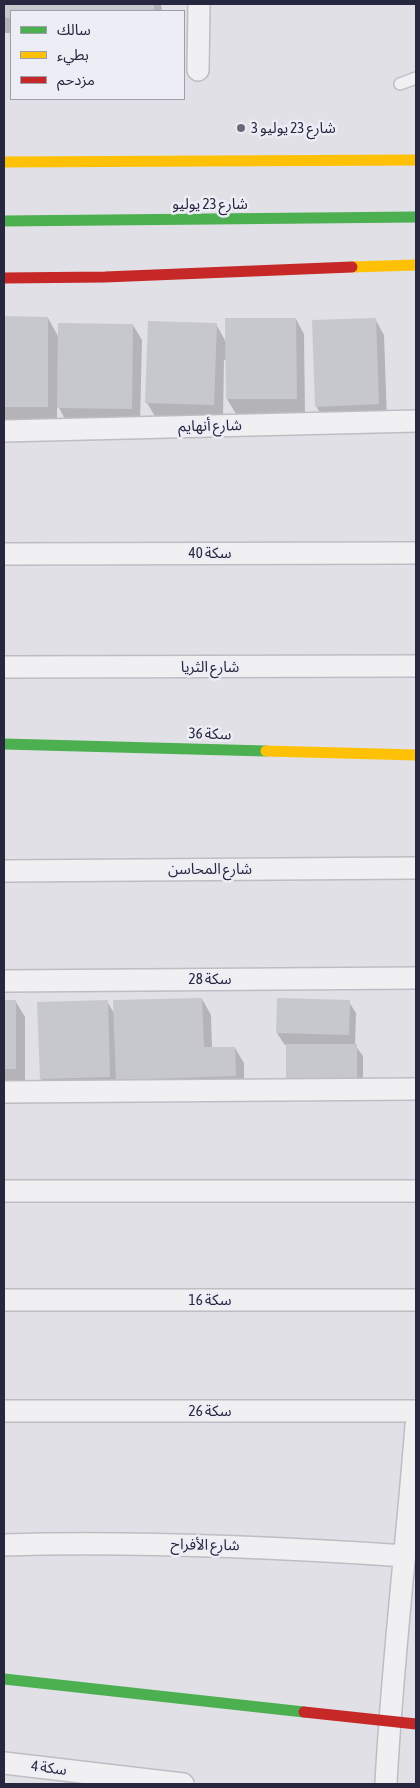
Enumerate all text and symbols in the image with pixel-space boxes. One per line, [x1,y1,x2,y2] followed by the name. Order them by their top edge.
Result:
[10,10,185,100] legend
[57,21,91,38] text: سالك
[57,46,89,63] text: بطيء
[57,71,95,88] text: مزدحم
[251,119,336,137] place label: شارع 23 يوليو 3
[235,122,247,134] marker: شارع 23 يوليو 3
[172,195,248,213] street label: شارع 23 يوليو
[178,416,242,436] street label: شارع أنهايم
[189,544,231,562] street label: سكة 40
[181,658,239,676] street label: شارع الثريا
[188,724,232,744] street label: سكة 36
[168,860,252,878] street label: شارع المحاسن
[189,970,231,988] street label: سكة 28
[189,1291,231,1309] street label: سكة 16
[189,1402,231,1420] street label: سكة 26
[170,1535,240,1555] street label: شارع الأفراح
[30,1757,68,1779] street label: سكة 4

